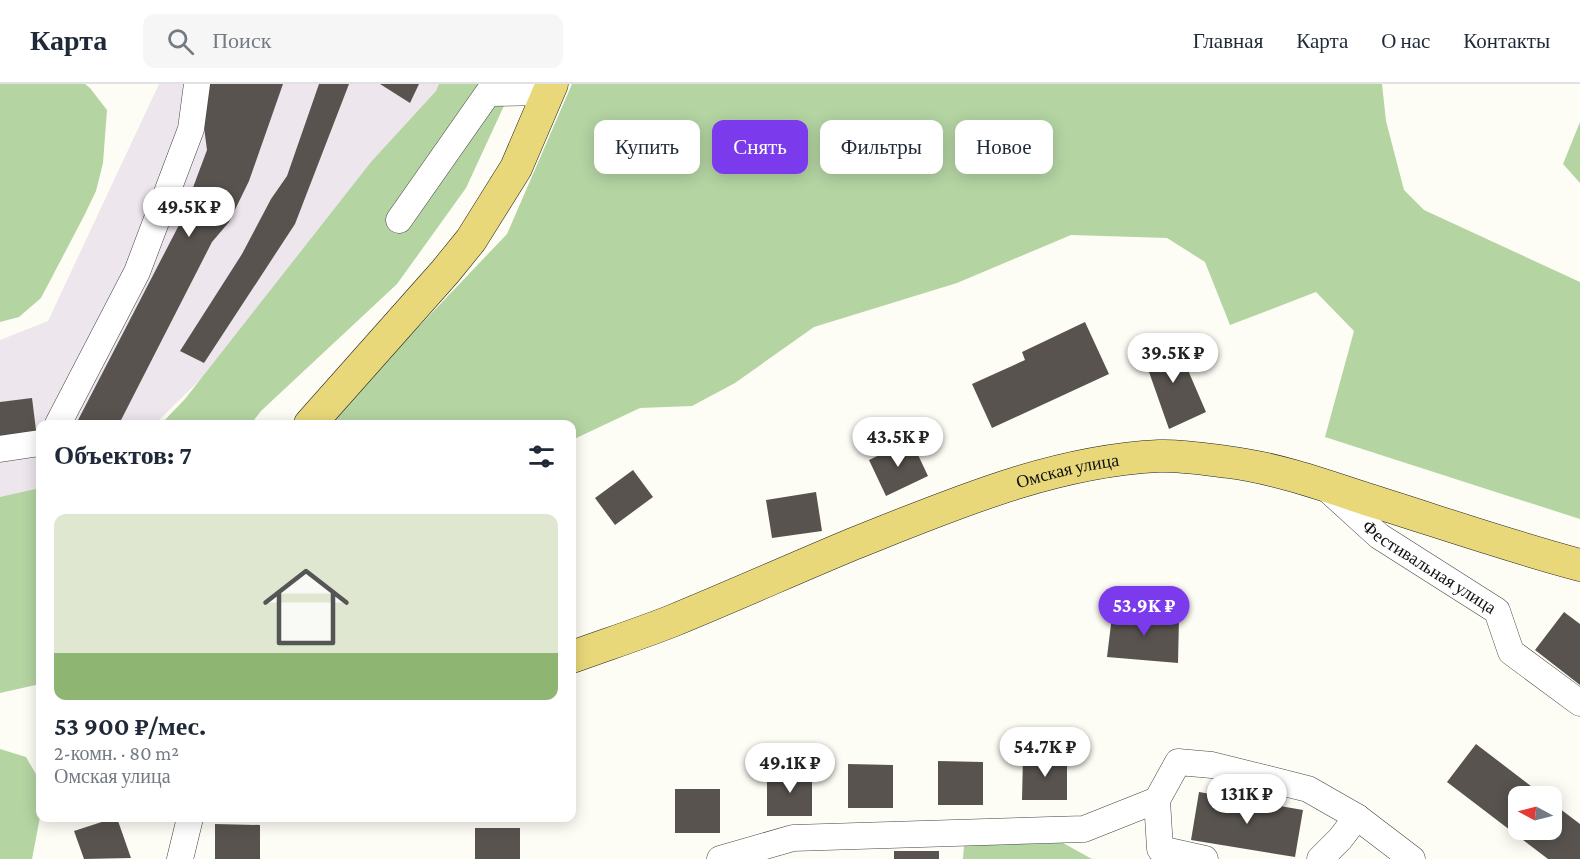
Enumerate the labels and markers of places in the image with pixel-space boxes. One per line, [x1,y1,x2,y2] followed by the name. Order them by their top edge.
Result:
[134,187,244,238] pin: 49.5K ₽
[1118,333,1228,384] pin: 39.5K ₽
[843,417,953,468] pin: 43.5K ₽
[1089,586,1199,637] pin: 53.9K ₽
[990,727,1100,778] pin: 54.7K ₽
[735,743,845,794] pin: 49.1K ₽
[1198,774,1296,825] pin: 131K ₽

